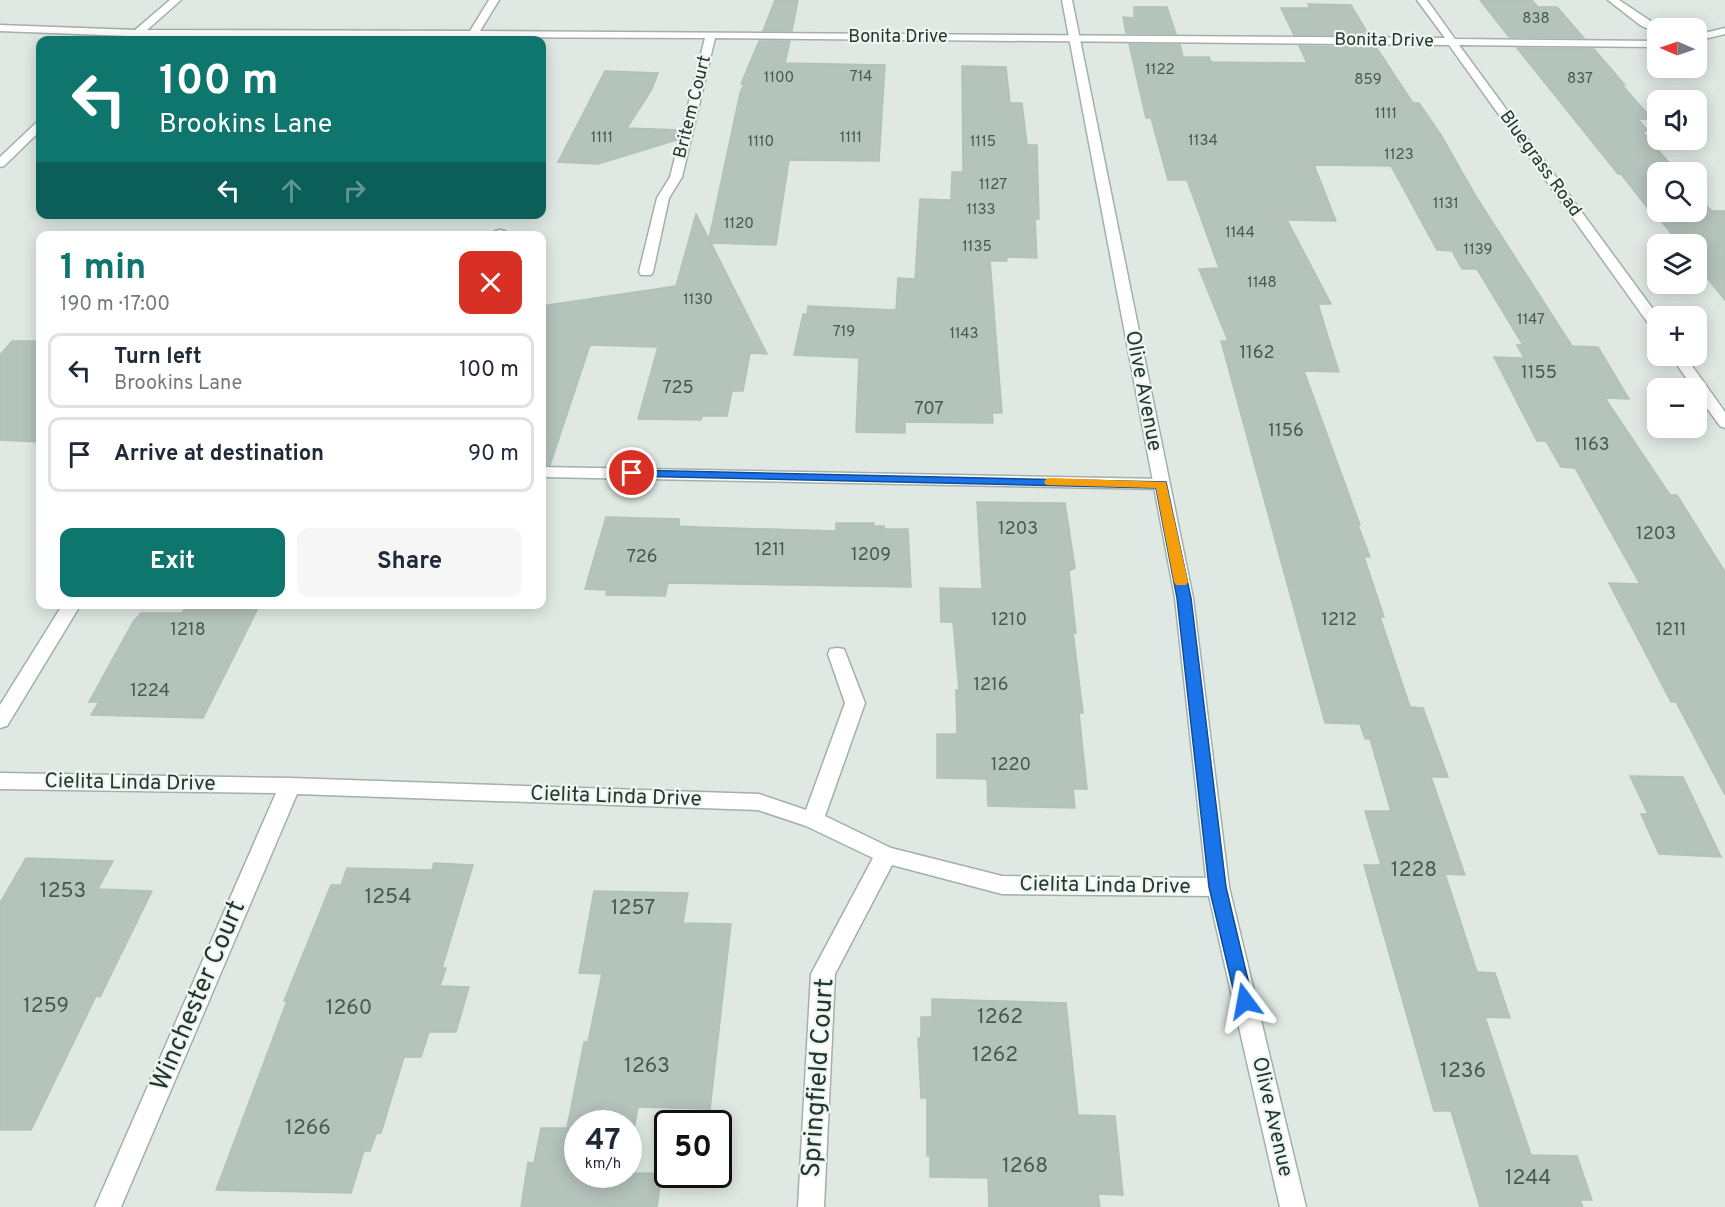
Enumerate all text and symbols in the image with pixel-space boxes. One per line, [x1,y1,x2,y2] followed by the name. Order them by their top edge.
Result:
[1522,10,1550,29] house number: 838
[1647,18,1707,78] north arrow
[1647,18,1707,438] map controls
[848,26,948,49] street label: Bonita Drive
[1334,29,1434,53] street label: Bonita Drive
[669,53,717,161] street label: Britem Court
[159,56,278,109] text: 100 m
[60,60,138,138] icon: left
[1145,61,1175,80] house number: 1122
[850,68,872,87] house number: 714
[764,69,794,88] house number: 1100
[1567,70,1593,89] house number: 837
[1354,71,1382,90] house number: 859
[1647,90,1707,150] button: sound
[1375,105,1397,124] house number: 1111
[1494,106,1586,222] street label: Bluegrass Road
[159,108,332,142] text: Brookins Lane
[591,129,613,148] house number: 1111
[840,129,862,148] house number: 1111
[1188,132,1218,151] house number: 1134
[748,133,774,152] house number: 1110
[970,133,996,152] house number: 1115
[1384,146,1414,165] house number: 1123
[1647,162,1707,222] button: search
[212,174,245,207] icon: left
[275,174,308,207] icon: ahead
[338,174,371,207] icon: right
[979,176,1007,195] house number: 1127
[1433,195,1459,214] house number: 1131
[966,201,996,220] house number: 1133
[724,215,754,234] house number: 1120
[1225,224,1255,243] house number: 1144
[1647,234,1707,294] button: layers
[962,238,992,257] house number: 1135
[1464,241,1492,260] house number: 1139
[60,246,146,292] text: 1 min
[459,251,522,314] button: close
[1247,274,1277,293] house number: 1148
[683,291,713,310] house number: 1130
[60,292,170,318] text: 190 m · 17:00
[1647,306,1707,366] button: +
[1517,311,1545,330] house number: 1147
[833,323,855,342] house number: 719
[949,325,979,344] house number: 1143
[1118,328,1168,454] street label: Olive Avenue
[1239,342,1275,365] house number: 1162
[114,344,202,371] text: Turn left
[63,354,96,387] icon: left
[459,357,519,384] text: 100 m
[1521,362,1557,385] house number: 1155
[114,371,242,397] text: Brookins Lane
[662,377,694,400] house number: 725
[1647,378,1707,438] button: −
[914,398,944,421] house number: 707
[1268,420,1304,443] house number: 1156
[1574,434,1610,457] house number: 1163
[63,438,96,471] icon: arrive
[114,441,324,468] text: Arrive at destination
[468,441,519,468] text: 90 m
[606,447,657,498] pin
[615,456,648,489] icon: arrive
[998,518,1038,541] house number: 1203
[1636,523,1676,546] house number: 1203
[60,528,285,597] button: Exit
[297,528,522,597] button: Share
[754,539,786,562] house number: 1211
[851,544,891,567] house number: 1209
[627,546,657,569] house number: 726
[991,609,1027,632] house number: 1210
[1321,609,1357,632] house number: 1212
[170,619,206,642] house number: 1218
[1655,619,1687,642] house number: 1211
[973,674,1009,697] house number: 1216
[130,680,170,703] house number: 1224
[991,754,1031,777] house number: 1220
[44,768,216,798] street label: Cielita Linda Drive
[530,781,702,813] street label: Cielita Linda Drive
[1391,857,1437,884] house number: 1228
[1019,871,1191,901] street label: Cielita Linda Drive
[40,878,86,905] house number: 1253
[364,884,412,911] house number: 1254
[611,895,655,922] house number: 1257
[144,896,254,1096] street label: Winchester Court
[1213,969,1277,1033] position arrow
[796,977,842,1179] street label: Springfield Court
[23,993,69,1020] house number: 1259
[326,995,372,1022] house number: 1260
[977,1004,1023,1031] house number: 1262
[972,1042,1018,1069] house number: 1262
[624,1053,670,1080] house number: 1263
[1245,1054,1299,1180] street label: Olive Avenue
[1440,1058,1486,1085] house number: 1236
[654,1110,732,1188] speed limit sign: 50
[285,1115,331,1142] house number: 1266
[585,1123,621,1160] text: 47
[1002,1153,1048,1180] house number: 1268
[585,1155,621,1174] text: km/h
[1505,1165,1551,1192] house number: 1244

